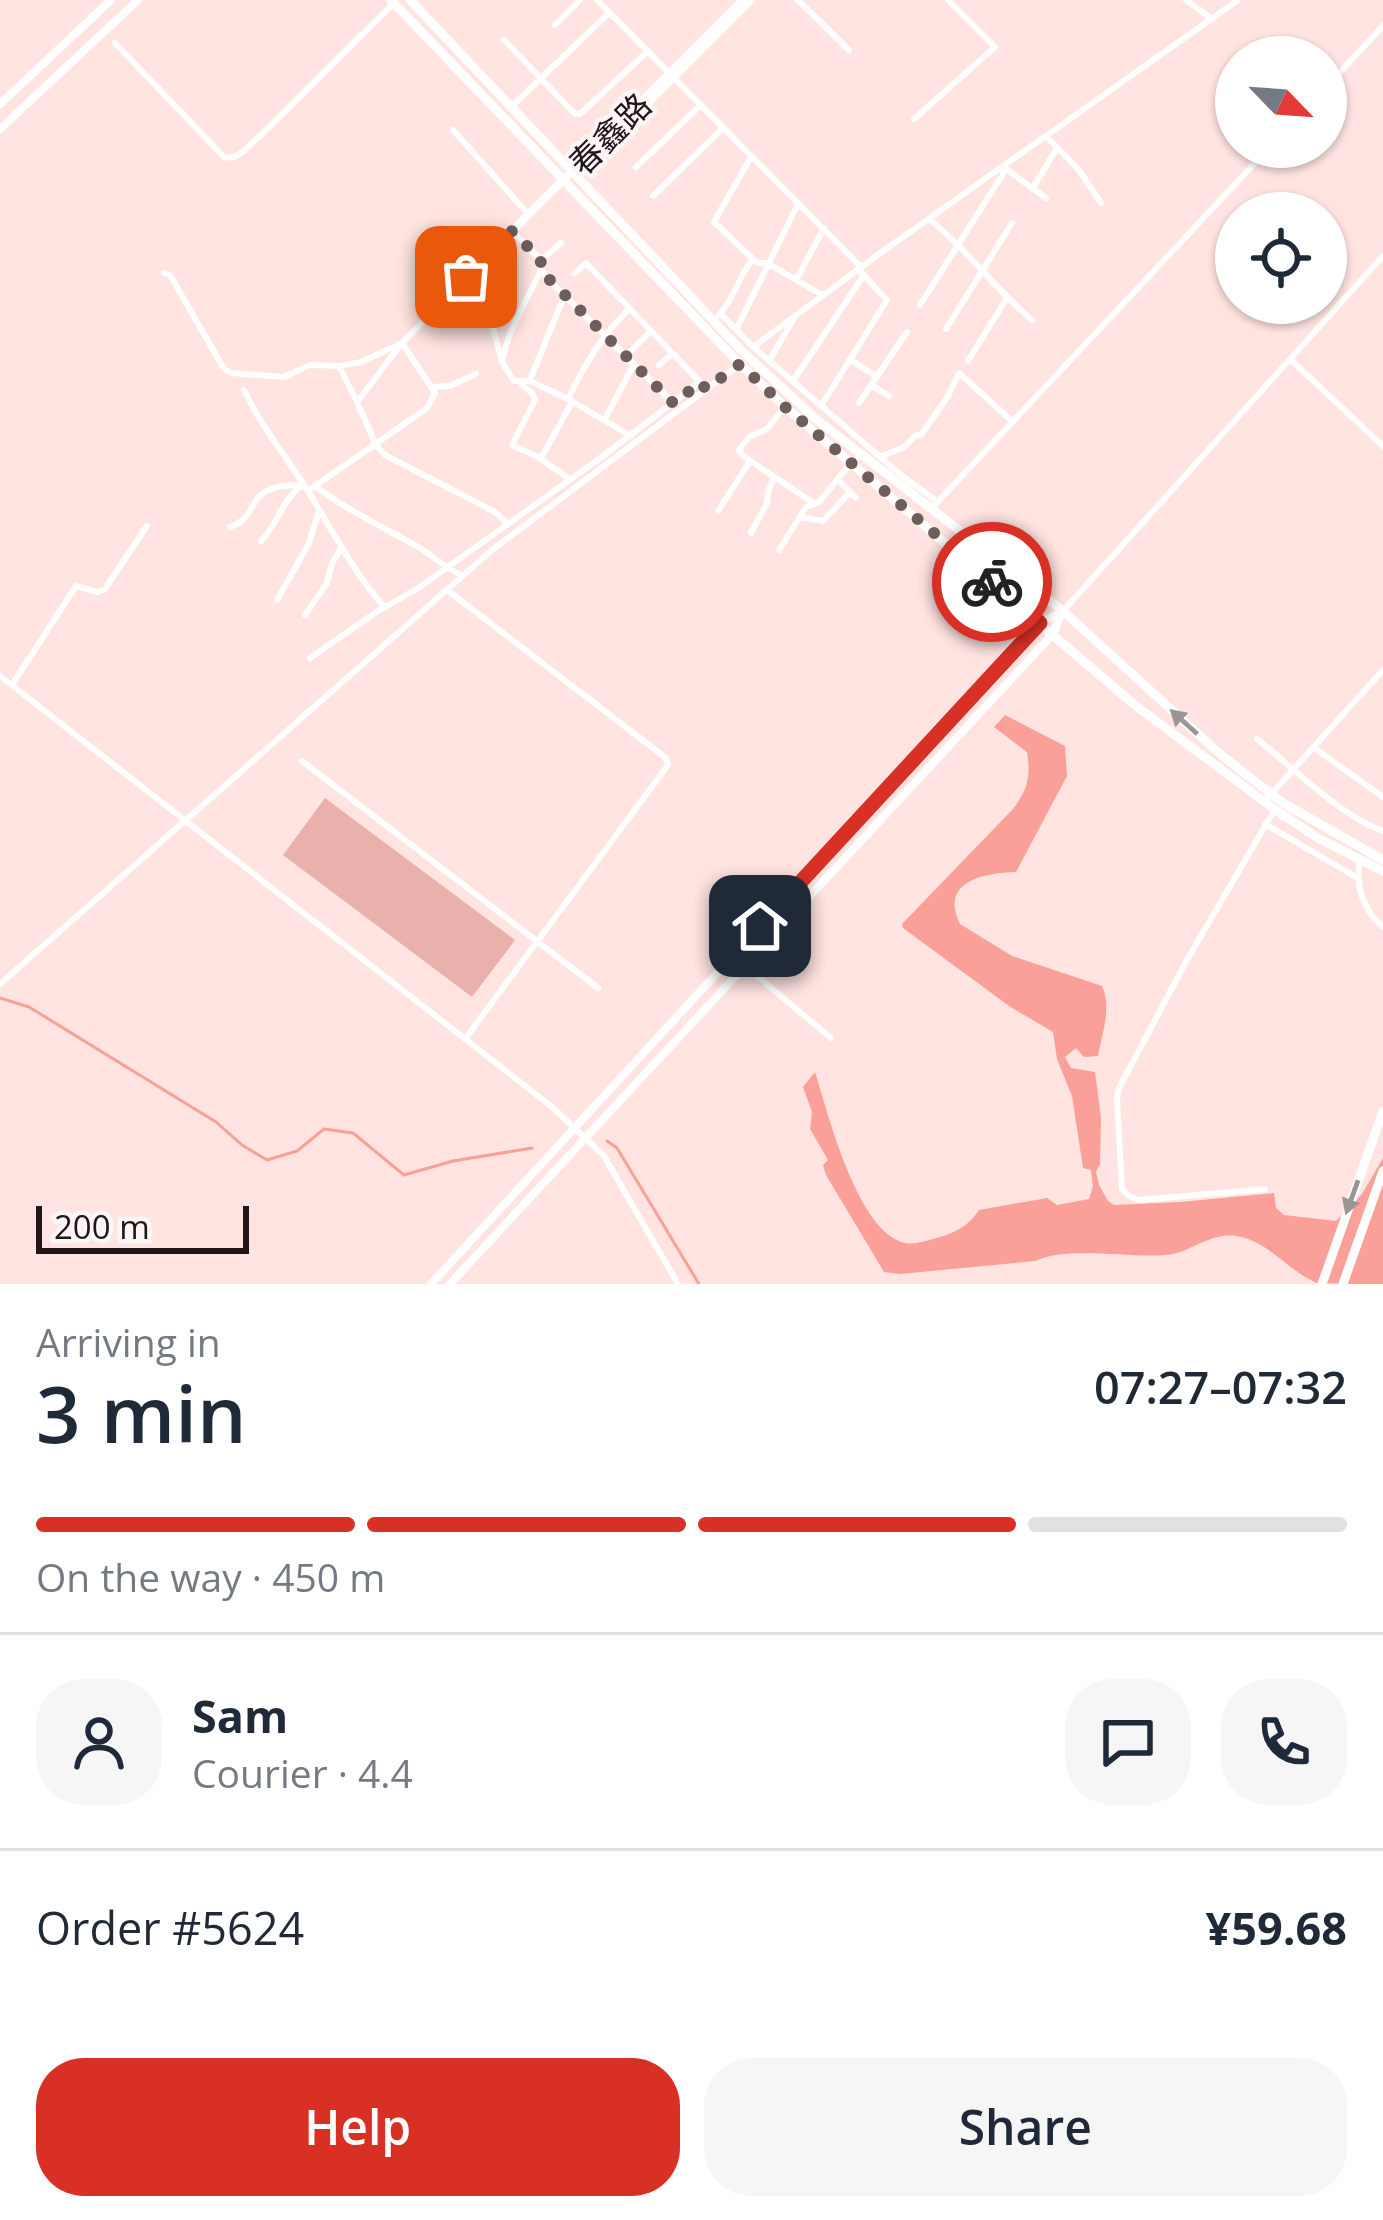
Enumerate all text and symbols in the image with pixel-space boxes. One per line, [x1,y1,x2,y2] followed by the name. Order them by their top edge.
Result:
[1215,36,1347,168] north arrow
[1215,36,1347,324] map controls
[559,83,661,185] street label: 春鑫路
[1215,192,1347,324] button: locate
[415,226,517,328] pin
[433,244,499,310] icon: bag
[932,522,1052,642] courier
[959,549,1025,615] icon: bike
[1170,709,1199,736] one-way arrow
[709,875,811,977] pin
[727,893,793,959] icon: home
[1342,1180,1360,1216] one-way arrow
[36,1200,249,1253] scale bar
[54,1204,150,1249] text: 200 m
[36,1315,221,1368] text: Arriving in
[1094,1356,1347,1417] text: 07:27–07:32
[36,1360,247,1466] text: 3 min
[36,1550,385,1603] text: On the way · 450 m
[36,1679,162,1805] button: person
[1065,1679,1191,1805] button: chat
[1221,1679,1347,1805] button: phone
[192,1685,288,1746] text: Sam
[192,1746,413,1799] text: Courier · 4.4
[36,1897,304,1958] text: Order #5624
[1206,1897,1347,1958] text: ¥59.68
[36,2058,680,2196] button: Help
[704,2058,1347,2196] button: Share

